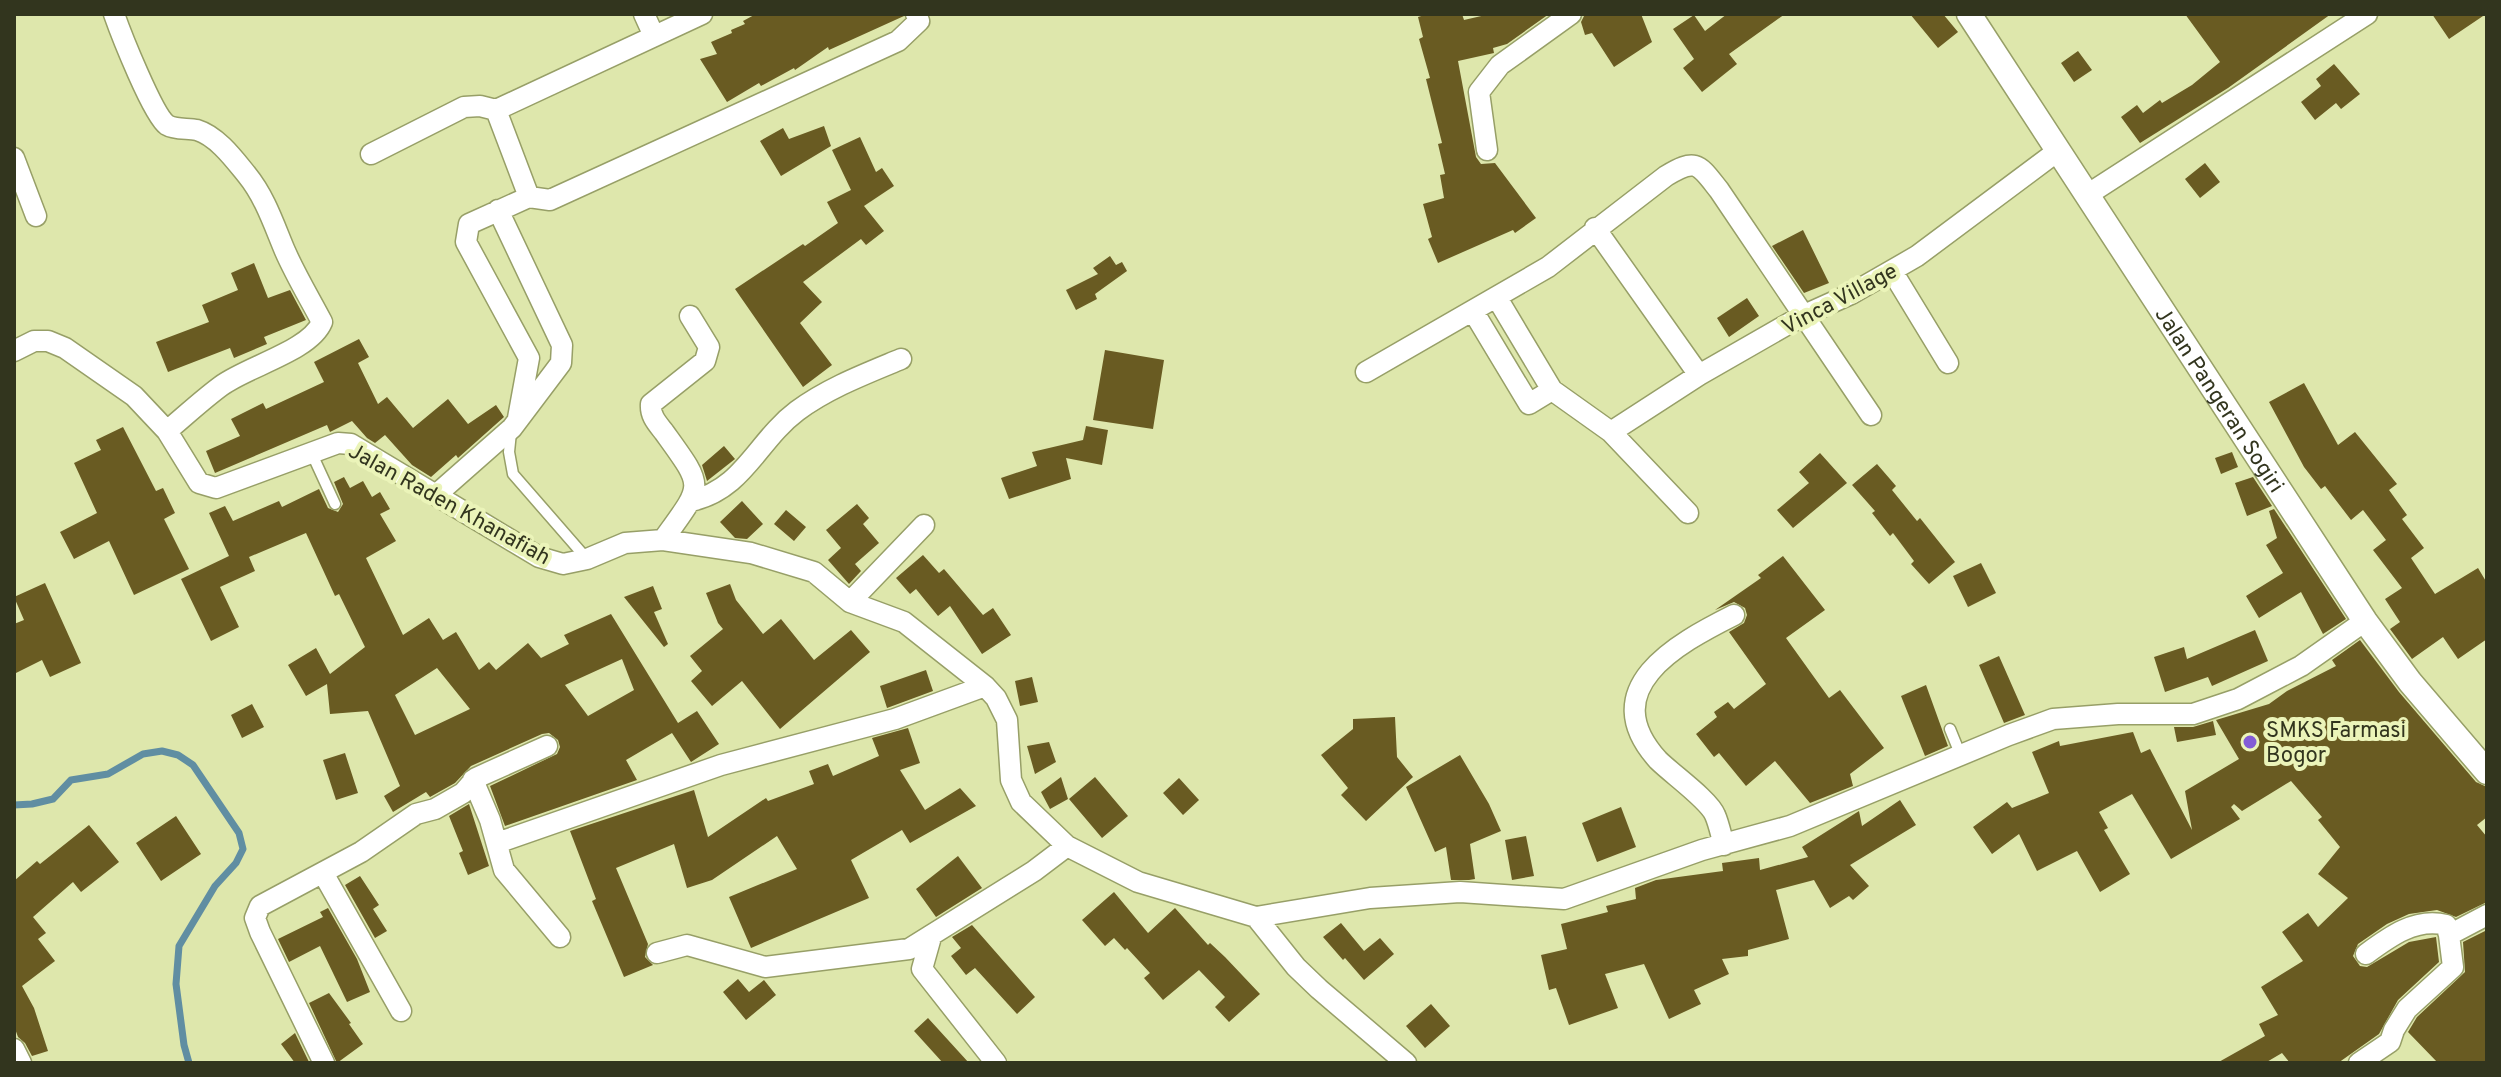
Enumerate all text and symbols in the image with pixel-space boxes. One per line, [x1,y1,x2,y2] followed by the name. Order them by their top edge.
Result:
[1778,259,1902,342] street label: Vinca Village
[2148,303,2289,499] street label: Jalan Pangeran Sogiri
[343,438,555,572] street label: Jalan Raden Khanafiah
[2266,718,2406,770] place label: SMKS Farmasi Bogor
[2241,733,2259,751] marker: SMKS Farmasi Bogor

